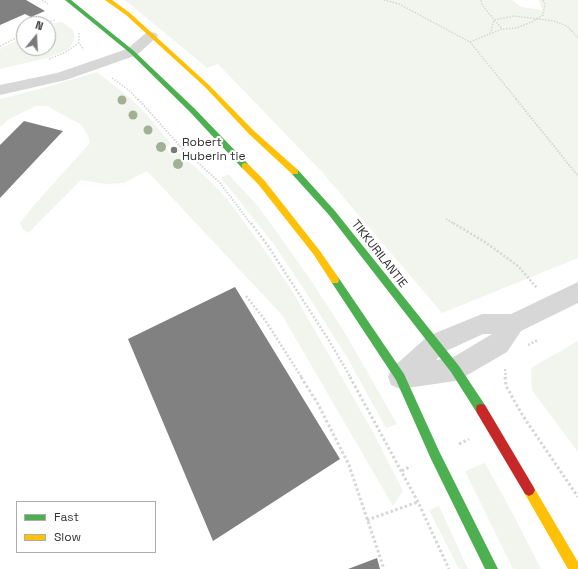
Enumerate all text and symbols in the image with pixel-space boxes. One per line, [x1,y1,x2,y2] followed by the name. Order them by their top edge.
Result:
[16,16,56,56] north arrow
[34,18,45,33] text: N
[182,136,246,164] place label: Robert Huberin tie
[169,145,179,155] marker: Robert Huberin tie
[348,217,410,291] street label: TIKKURILANTIE
[16,501,156,553] legend
[54,509,79,525] text: Fast
[54,529,81,545] text: Slow

